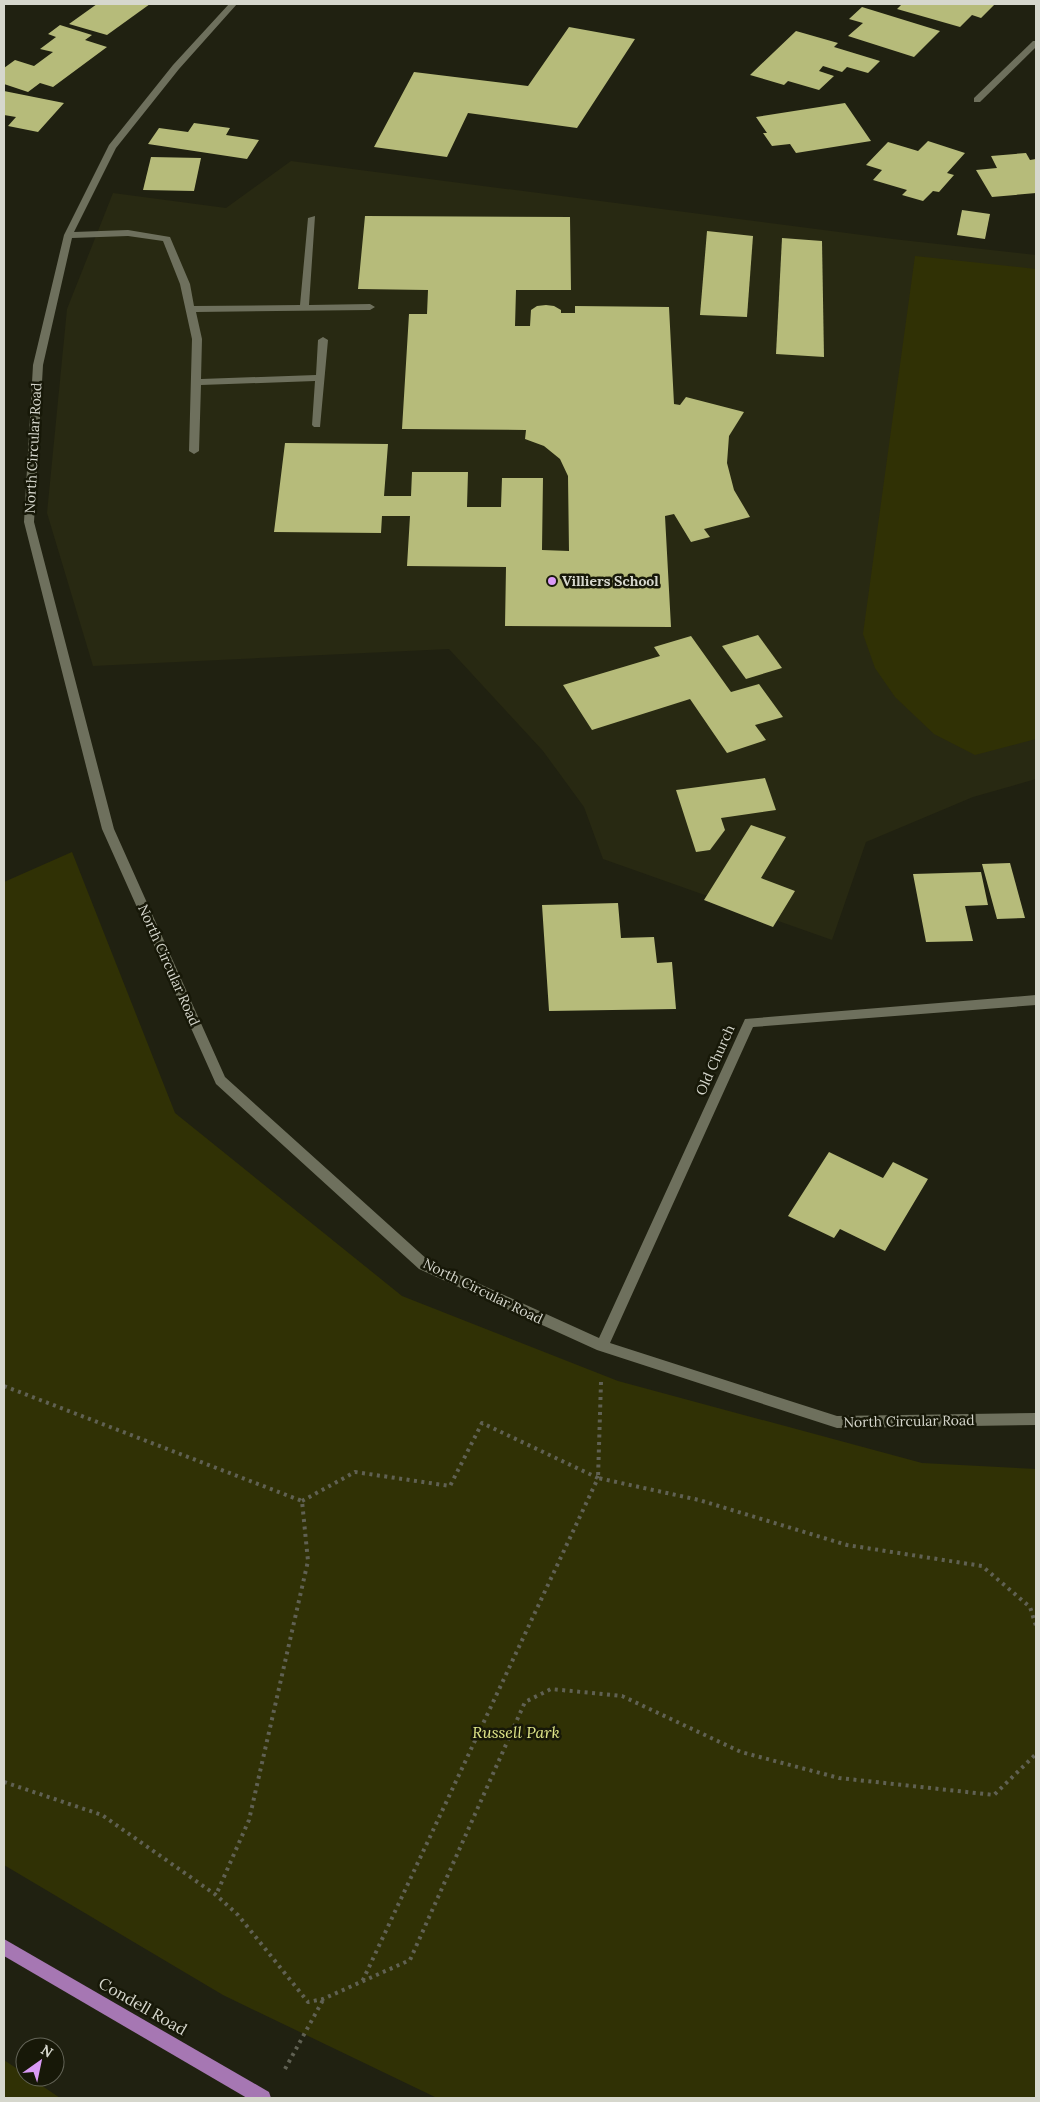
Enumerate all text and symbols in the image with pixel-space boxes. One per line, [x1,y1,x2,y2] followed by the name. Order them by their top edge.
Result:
[21,382,45,514] street label: North Circular Road
[562,572,659,590] place label: Villiers School
[546,575,558,587] marker: Villiers School
[134,901,204,1029] street label: North Circular Road
[691,1022,739,1098] street label: Old Church
[420,1254,546,1328] street label: North Circular Road
[843,1411,975,1431] street label: North Circular Road
[472,1722,560,1742] park label: Russell Park
[95,1973,191,2040] street label: Condell Road
[15,2037,65,2087] north arrow
[38,2041,57,2062] text: N

